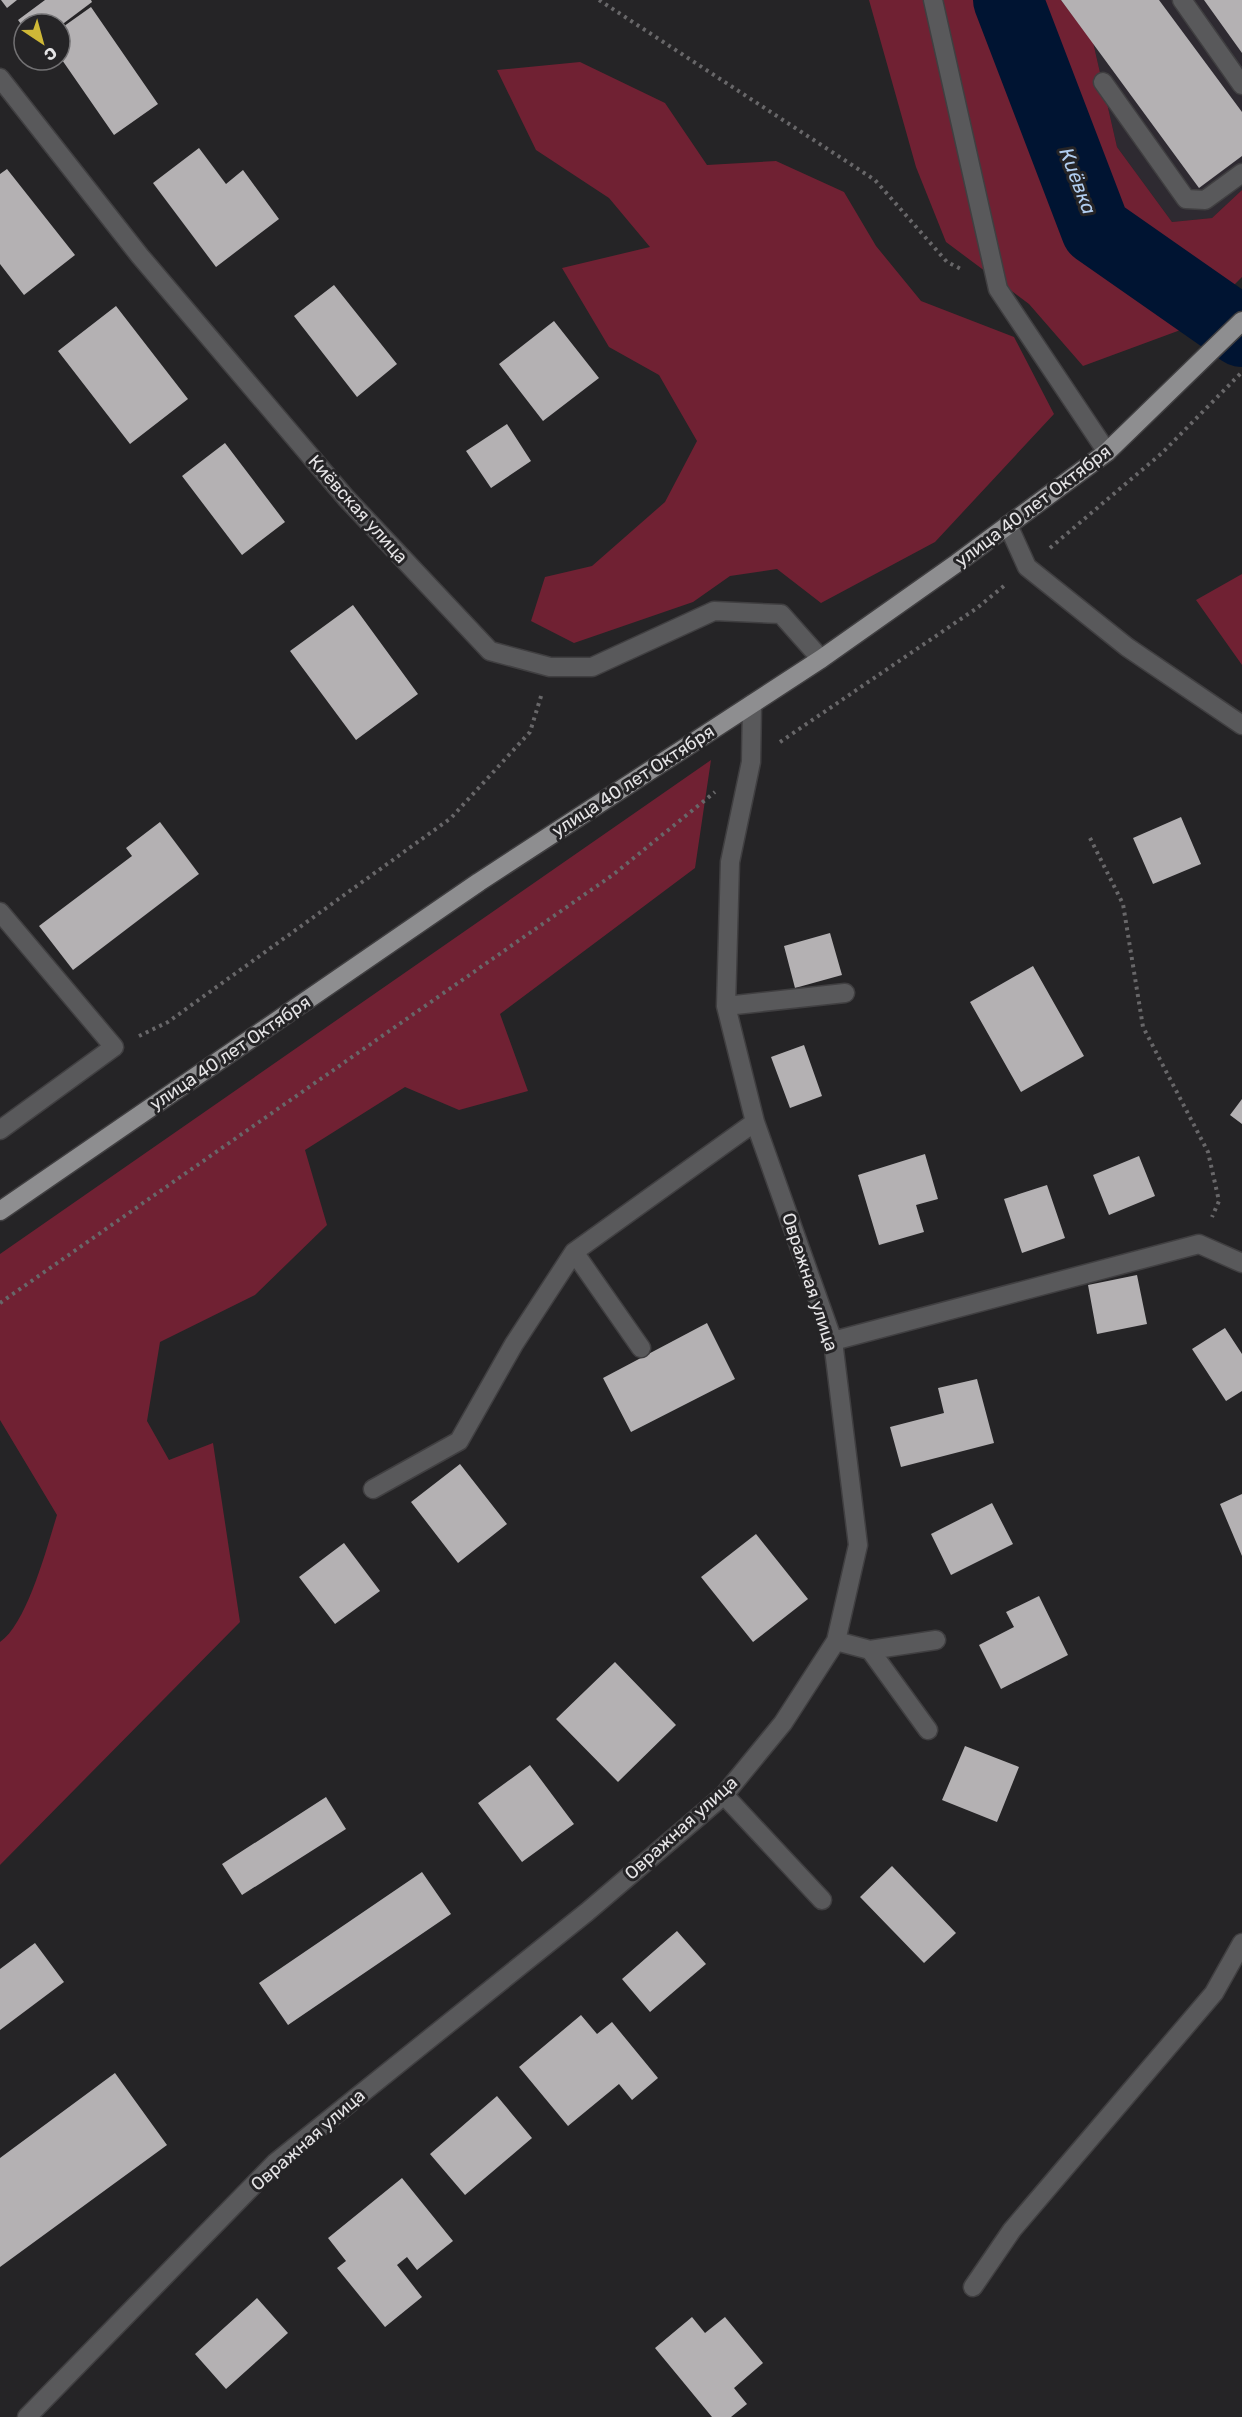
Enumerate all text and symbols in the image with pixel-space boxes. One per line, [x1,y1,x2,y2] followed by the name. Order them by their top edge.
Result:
[12,12,72,72] north arrow
[40,43,61,65] text: С
[1054,144,1102,218] water label: Киёвка
[951,440,1115,572] street label: улица 40 лет Октября
[304,450,412,568] street label: Киёвская улица
[548,720,718,842] street label: улица 40 лет Октября
[145,991,315,1115] street label: улица 40 лет Октября
[777,1210,843,1354] street label: Овражная улица
[620,1772,742,1884] street label: Овражная улица
[246,2084,370,2196] street label: Овражная улица

